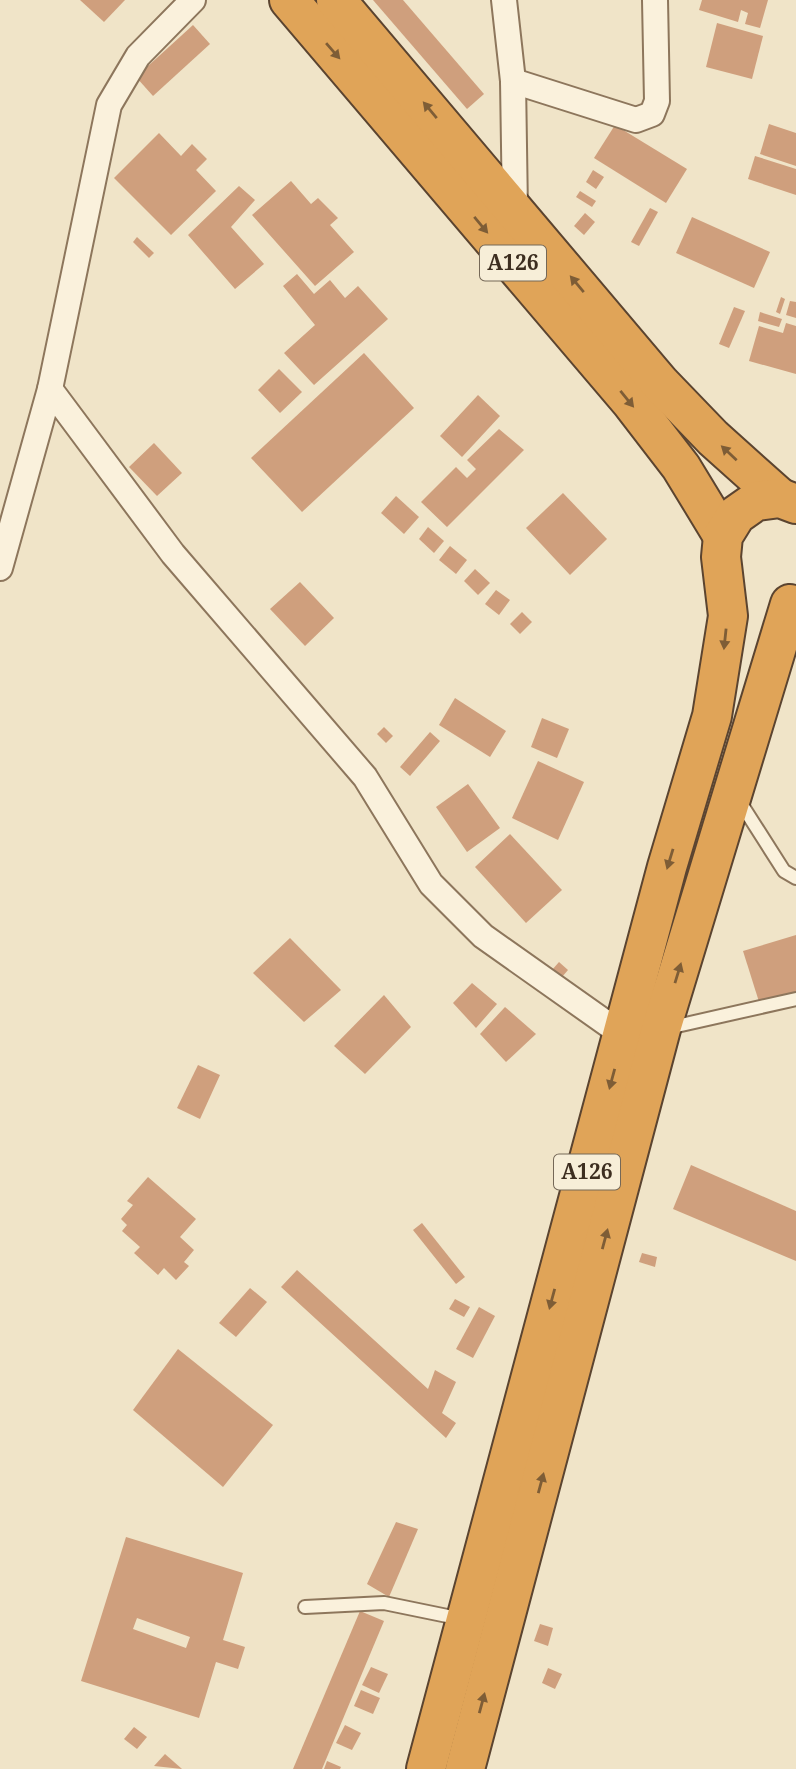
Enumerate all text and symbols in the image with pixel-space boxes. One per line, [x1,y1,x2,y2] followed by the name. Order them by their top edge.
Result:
[325,43,340,60] one-way arrow
[423,101,438,118] one-way arrow
[473,216,488,233] one-way arrow
[480,246,546,280] road number: A126
[569,275,584,293] one-way arrow
[620,389,635,407] one-way arrow
[721,445,738,461] one-way arrow
[719,628,730,650] one-way arrow
[664,849,674,870] one-way arrow
[673,962,683,983] one-way arrow
[606,1069,616,1090] one-way arrow
[554,1154,620,1190] road number: A126
[600,1228,611,1250] one-way arrow
[546,1288,557,1310] one-way arrow
[536,1472,547,1494] one-way arrow
[478,1692,488,1713] one-way arrow

